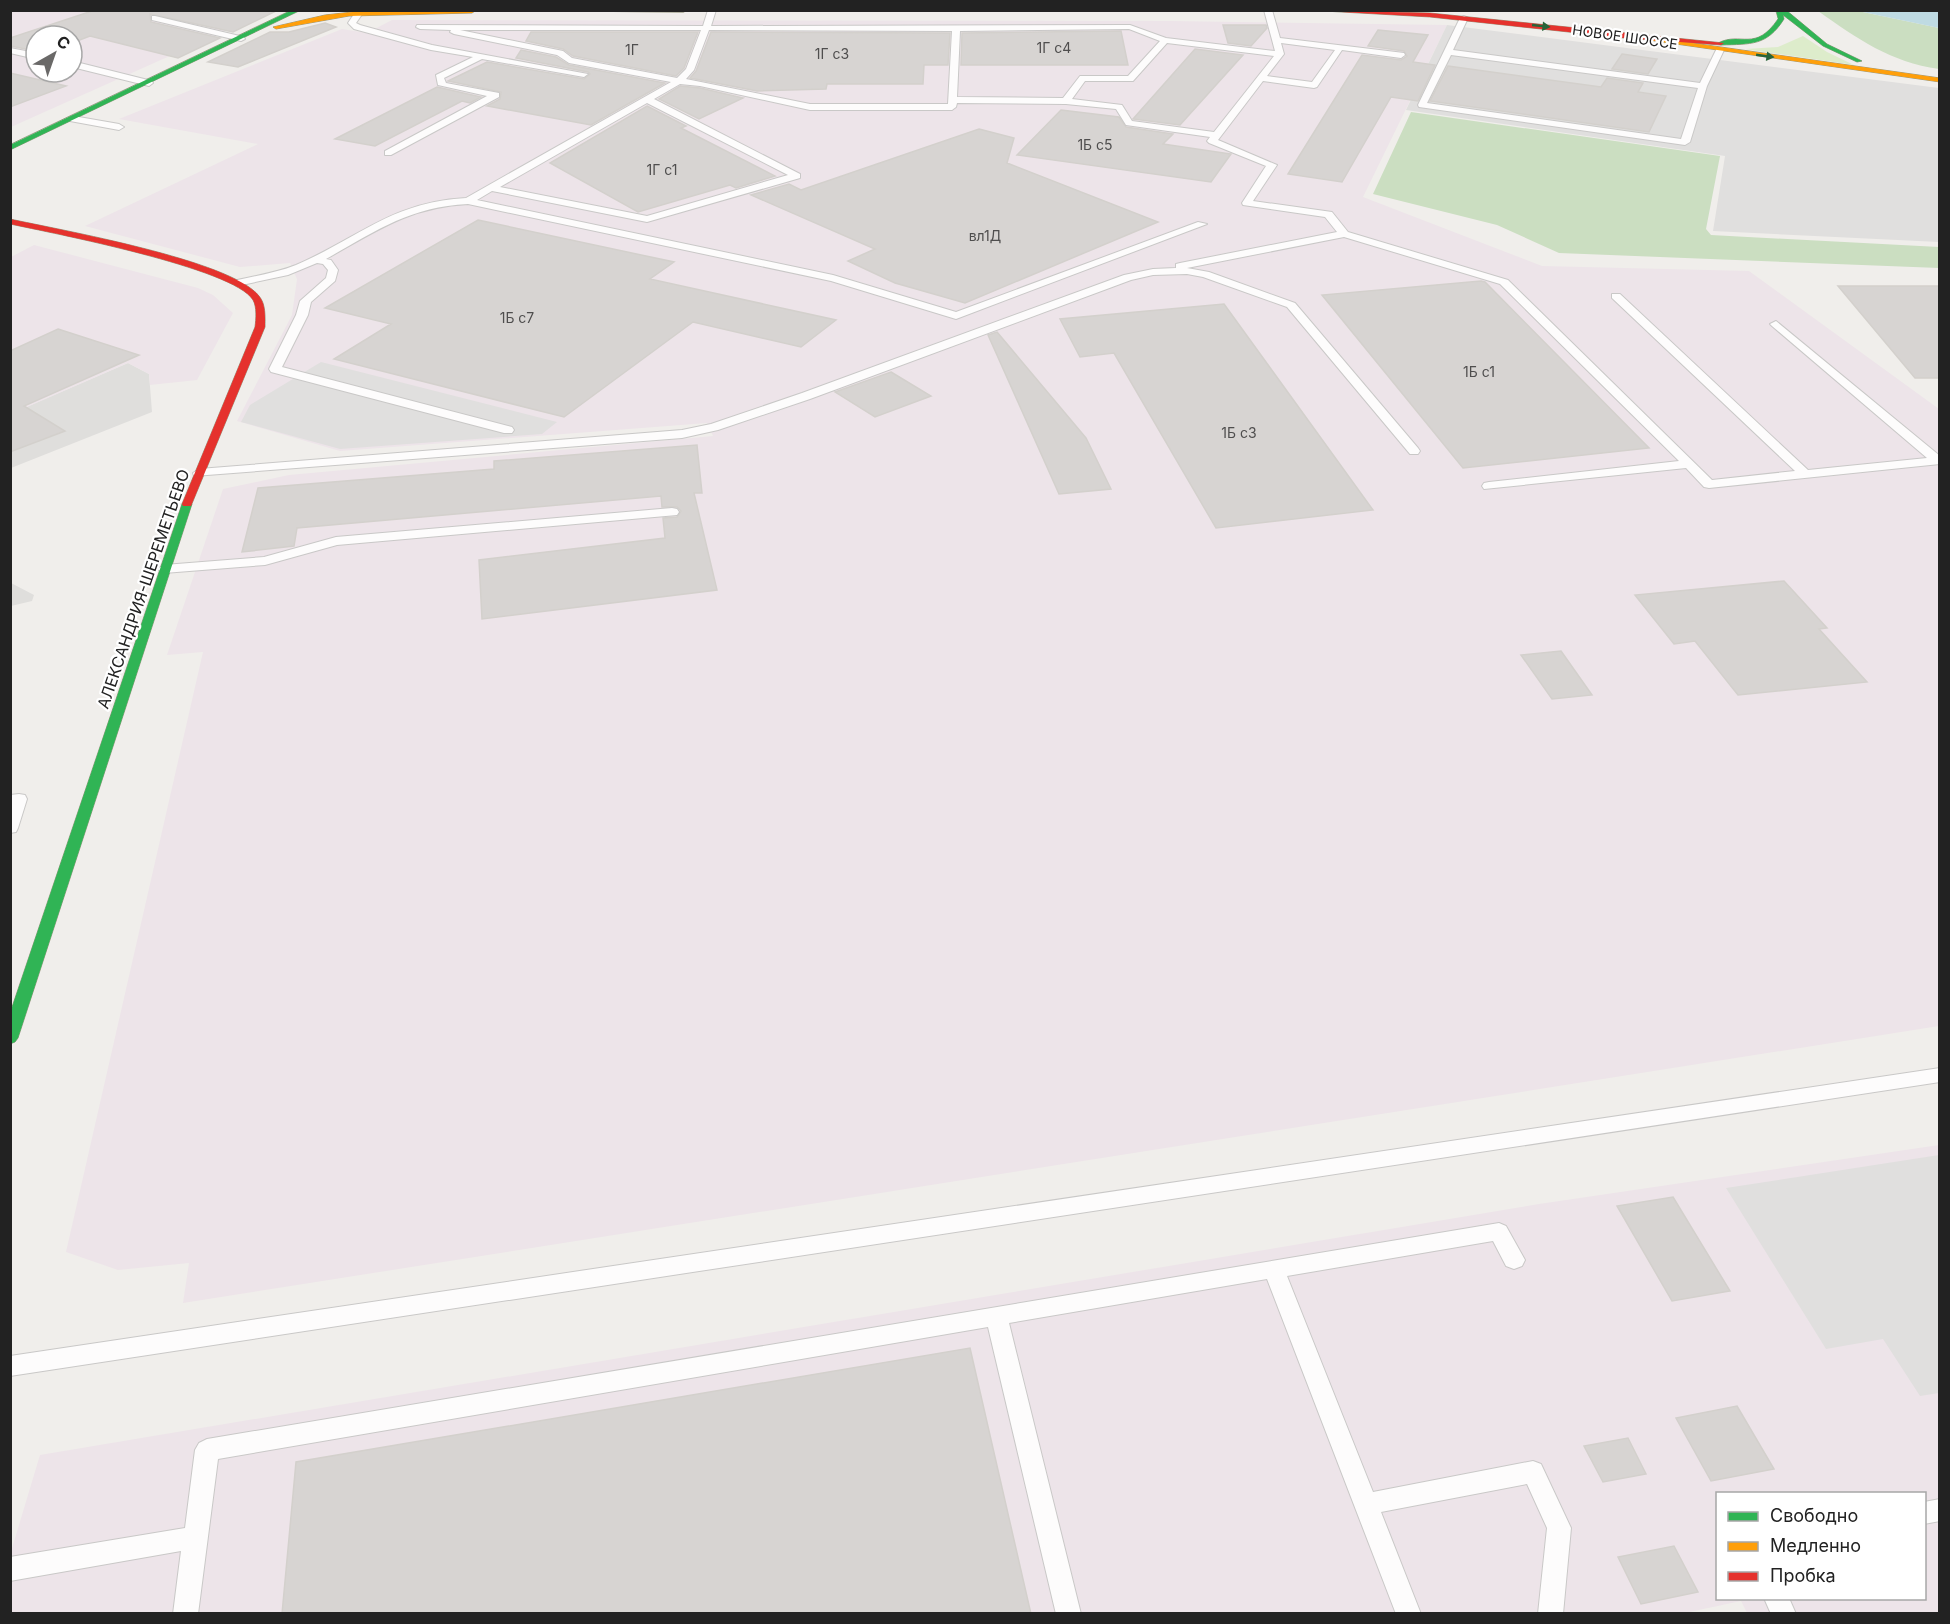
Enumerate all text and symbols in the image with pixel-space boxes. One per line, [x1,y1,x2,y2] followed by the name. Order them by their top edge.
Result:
[1532,21,1551,30] one-way arrow
[1571,21,1679,52] street label: НОВОЕ ШОССЕ
[24,24,84,84] north arrow
[53,31,75,54] text: С
[1037,39,1071,56] house number: 1Г с4
[625,41,639,58] house number: 1Г
[815,45,849,62] house number: 1Г с3
[1756,52,1775,61] one-way arrow
[1077,136,1113,153] house number: 1Б с5
[647,161,677,178] house number: 1Г с1
[969,227,1001,244] house number: вл1Д
[500,309,534,326] house number: 1Б с7
[1463,363,1495,380] house number: 1Б с1
[1221,424,1257,441] house number: 1Б с3
[93,467,193,711] street label: АЛЕКСАНДРИЯ-ШЕРЕМЕТЬЕВО
[1716,1492,1926,1600] legend
[1770,1505,1858,1526] text: Свободно
[1770,1535,1861,1556] text: Медленно
[1770,1565,1836,1586] text: Пробка

